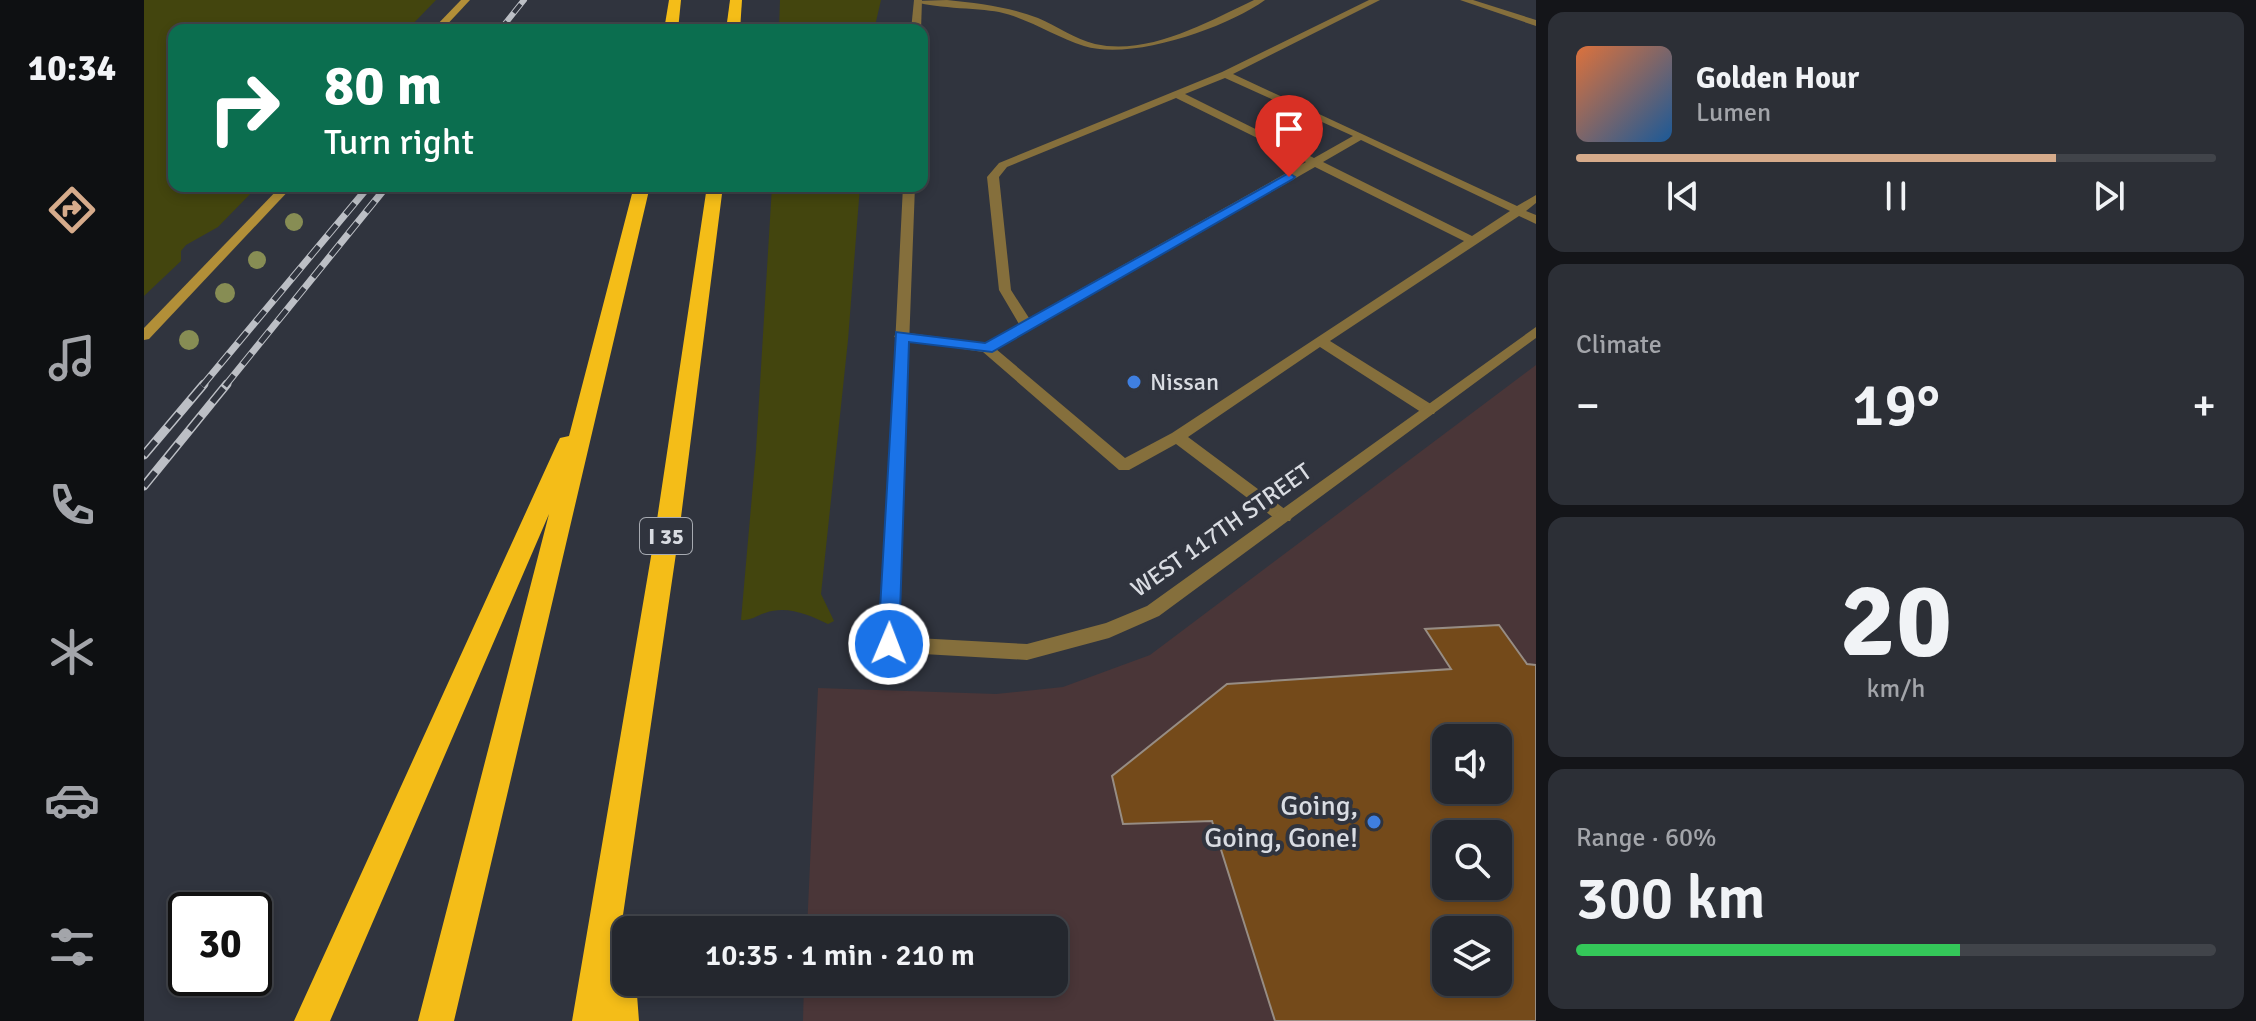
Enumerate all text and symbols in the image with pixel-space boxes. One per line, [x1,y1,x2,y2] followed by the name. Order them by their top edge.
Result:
[28,46,116,91] text: 10:34
[324,51,442,120] text: 80 m
[192,56,296,160] icon: right
[1696,60,1859,97] text: Golden Hour
[1255,95,1323,177] pin
[1696,97,1771,129] text: Lumen
[1267,107,1311,151] icon: arrive
[324,120,474,165] text: Turn right
[1661,174,1705,218] icon: previous
[1874,174,1918,218] icon: pause
[2087,174,2131,218] icon: next
[44,182,100,238] icon: directions
[1576,329,1662,361] text: Climate
[44,330,100,386] icon: music
[1150,367,1219,397] place label: Nissan
[1852,369,1940,443] text: 19°
[1125,373,1143,391] marker: Nissan
[1576,379,1600,433] text: −
[2192,379,2216,433] text: +
[1125,456,1317,604] street label: WEST 117TH STREET
[44,477,100,533] icon: phone
[640,518,692,554] road number: I 35
[1840,557,1952,685] text: 20
[847,602,931,686] position arrow
[44,624,100,680] icon: climate
[1867,673,1925,705] text: km/h
[1432,724,1512,996] map controls
[1432,724,1512,804] button: sound
[44,772,100,828] icon: car
[1204,789,1358,855] place label: Going, Going, Gone!
[1365,813,1383,831] marker: Going, Going, Gone!
[1432,820,1512,900] button: search
[1576,822,1717,854] text: Range · 60%
[1576,862,1765,936] text: 300 km
[168,892,272,996] speed limit sign: 30
[1432,916,1512,996] button: layers
[44,919,100,975] icon: filters
[705,937,975,974] text: 10:35 · 1 min · 210 m

